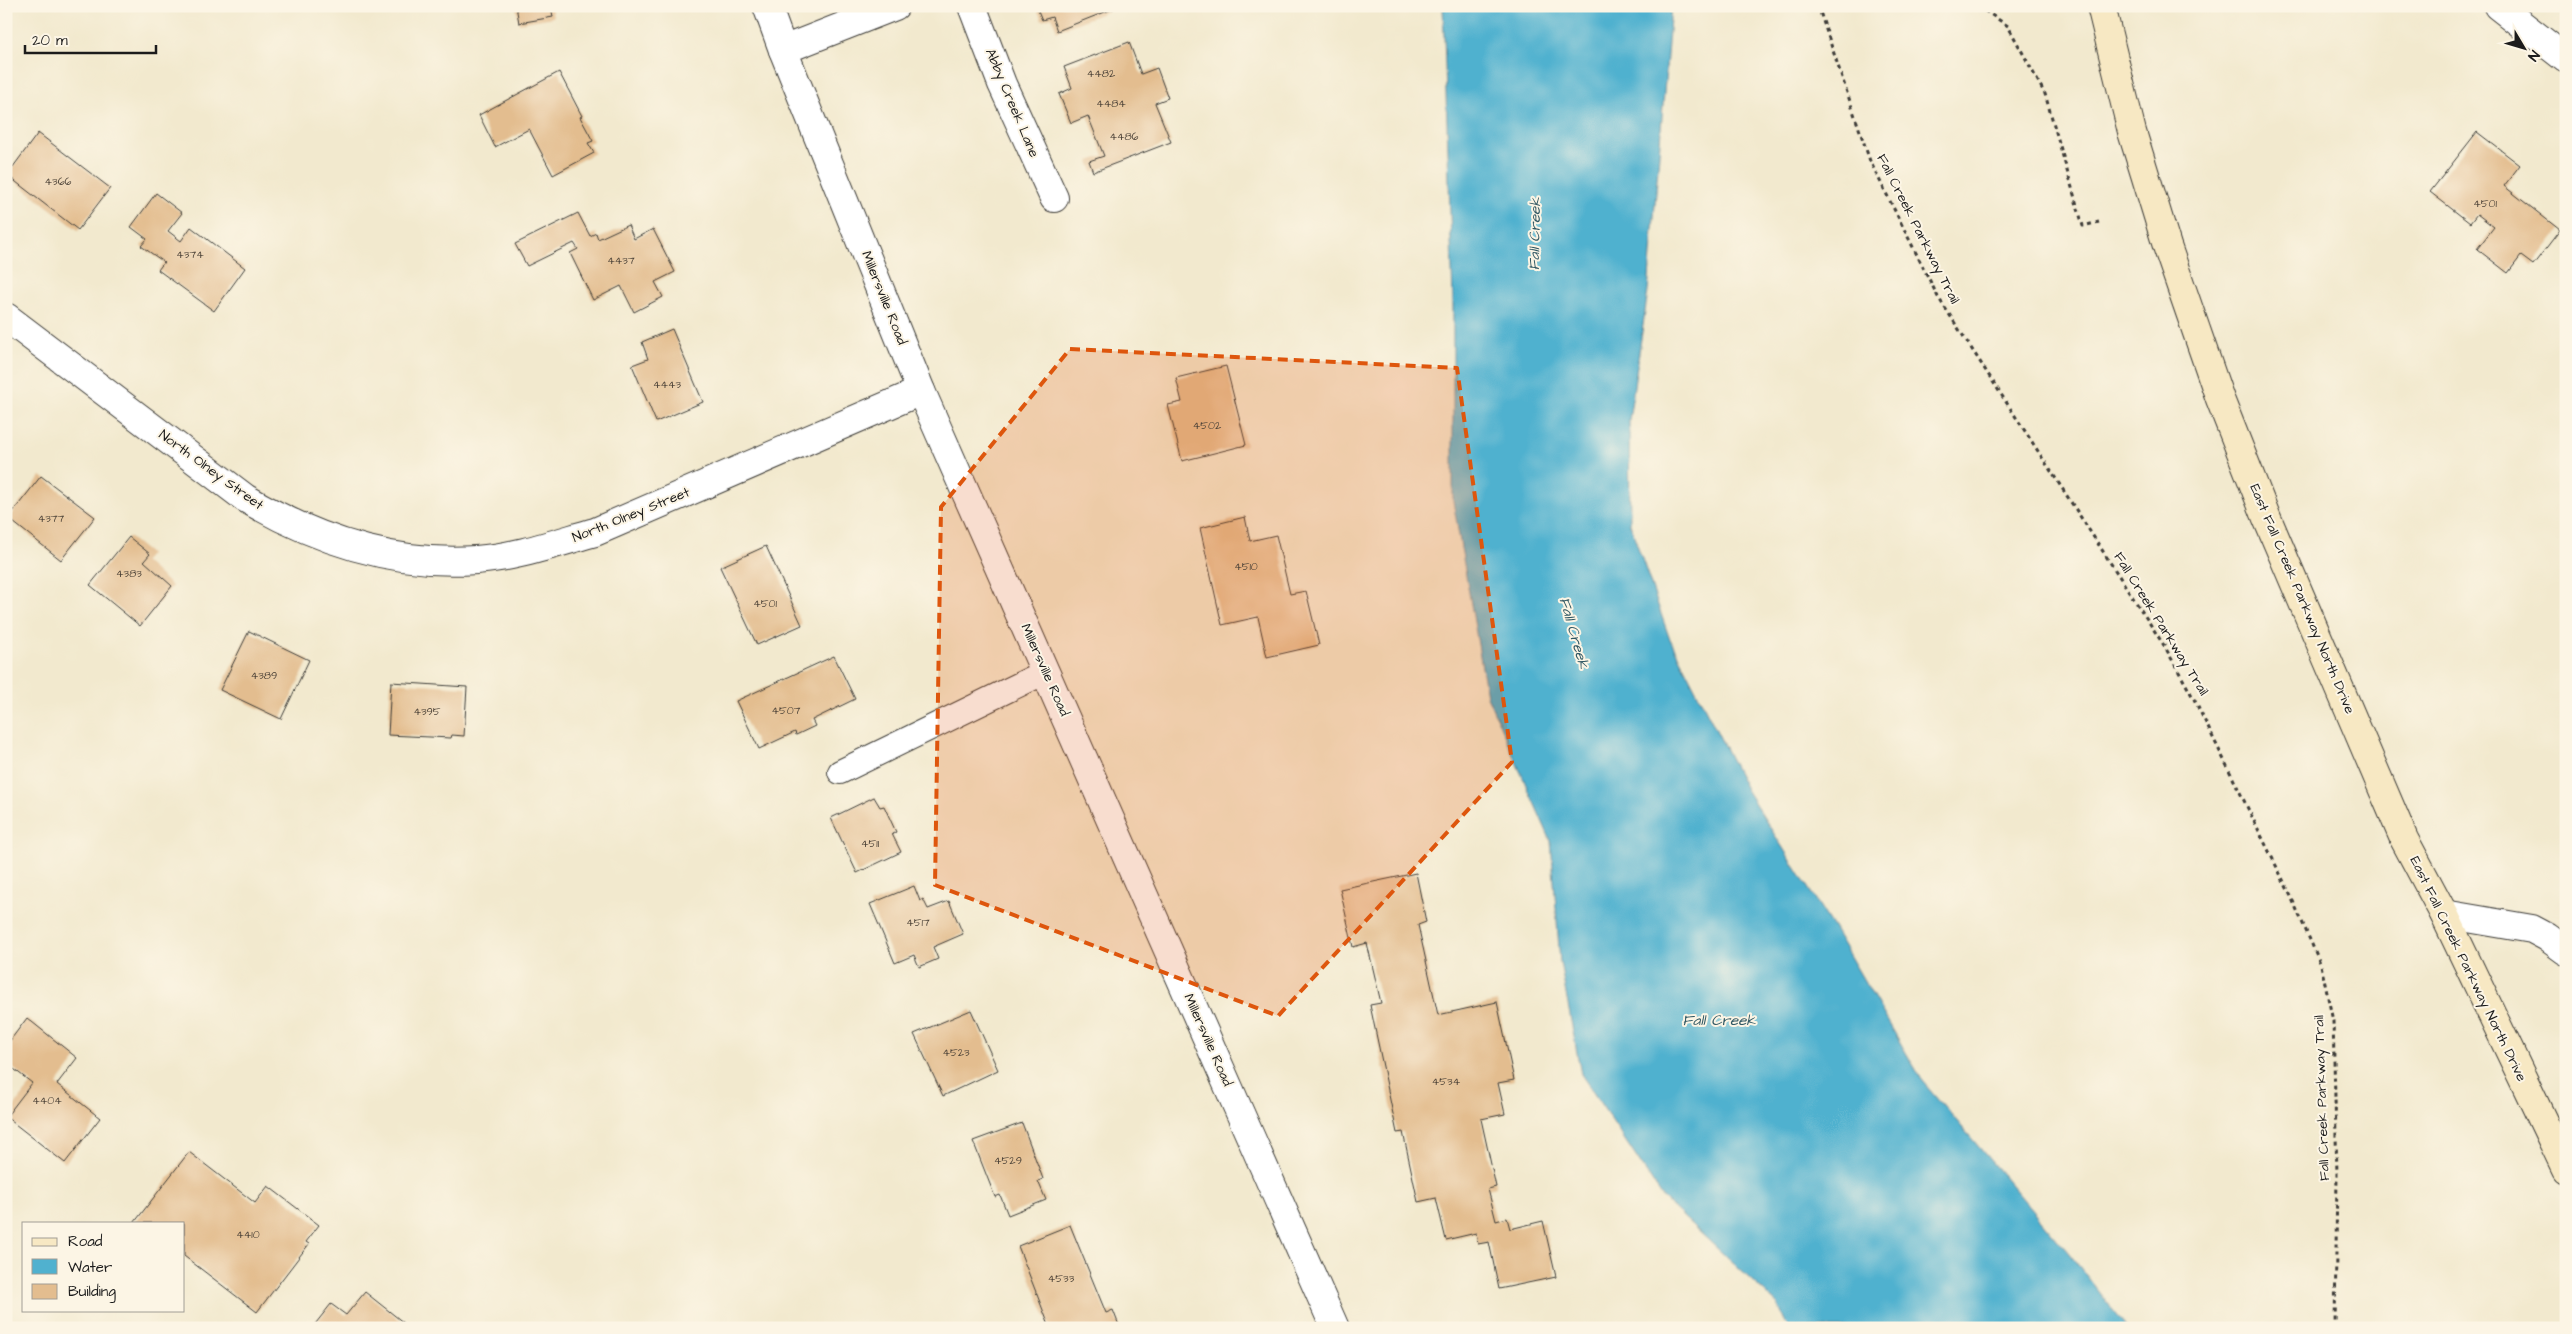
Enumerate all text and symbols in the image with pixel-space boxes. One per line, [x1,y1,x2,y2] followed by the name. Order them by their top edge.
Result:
[25,22,156,54] scale bar
[2500,22,2550,72] north arrow
[32,30,68,51] text: 20 m
[980,46,1044,161] street label: Abby Creek Lane
[2523,46,2544,65] text: N
[1087,66,1116,81] house number: 4482
[1096,96,1126,111] house number: 4484
[1109,129,1139,144] house number: 4486
[1871,151,1965,307] street label: Fall Creek Parkway Trail
[45,174,72,189] house number: 4366
[2473,196,2497,211] house number: 4501
[1524,197,1546,271] water label: Fall Creek
[176,247,204,262] house number: 4374
[856,248,912,348] street label: Millersville Road
[607,253,635,268] house number: 4437
[653,377,681,392] house number: 4443
[1193,418,1222,433] house number: 4502
[154,425,268,515] street label: North Olney Street
[2244,481,2360,717] street label: East Fall Creek Parkway North Drive
[569,482,693,548] street label: North Olney Street
[38,511,65,526] house number: 4377
[2109,548,2213,700] street label: Fall Creek Parkway Trail
[1234,559,1258,574] house number: 4510
[116,566,142,581] house number: 4383
[1554,595,1594,672] water label: Fall Creek
[753,596,777,611] house number: 4501
[1016,620,1074,720] street label: Millersville Road
[251,668,277,683] house number: 4389
[772,703,801,718] house number: 4507
[413,704,441,719] house number: 4395
[861,836,880,851] house number: 4511
[2405,853,2532,1085] street label: East Fall Creek Parkway North Drive
[906,915,930,930] house number: 4517
[1179,990,1237,1090] street label: Millersville Road
[1682,1010,1756,1031] water label: Fall Creek
[2309,1015,2335,1181] street label: Fall Creek Parkway Trail
[942,1045,970,1060] house number: 4523
[1432,1074,1461,1089] house number: 4534
[32,1093,62,1108] house number: 4404
[994,1153,1022,1168] house number: 4529
[22,1222,185,1312] legend
[236,1227,260,1242] house number: 4410
[68,1231,103,1252] text: Road
[68,1257,112,1278] text: Water
[1048,1271,1075,1286] house number: 4533
[68,1281,116,1303] text: Building

